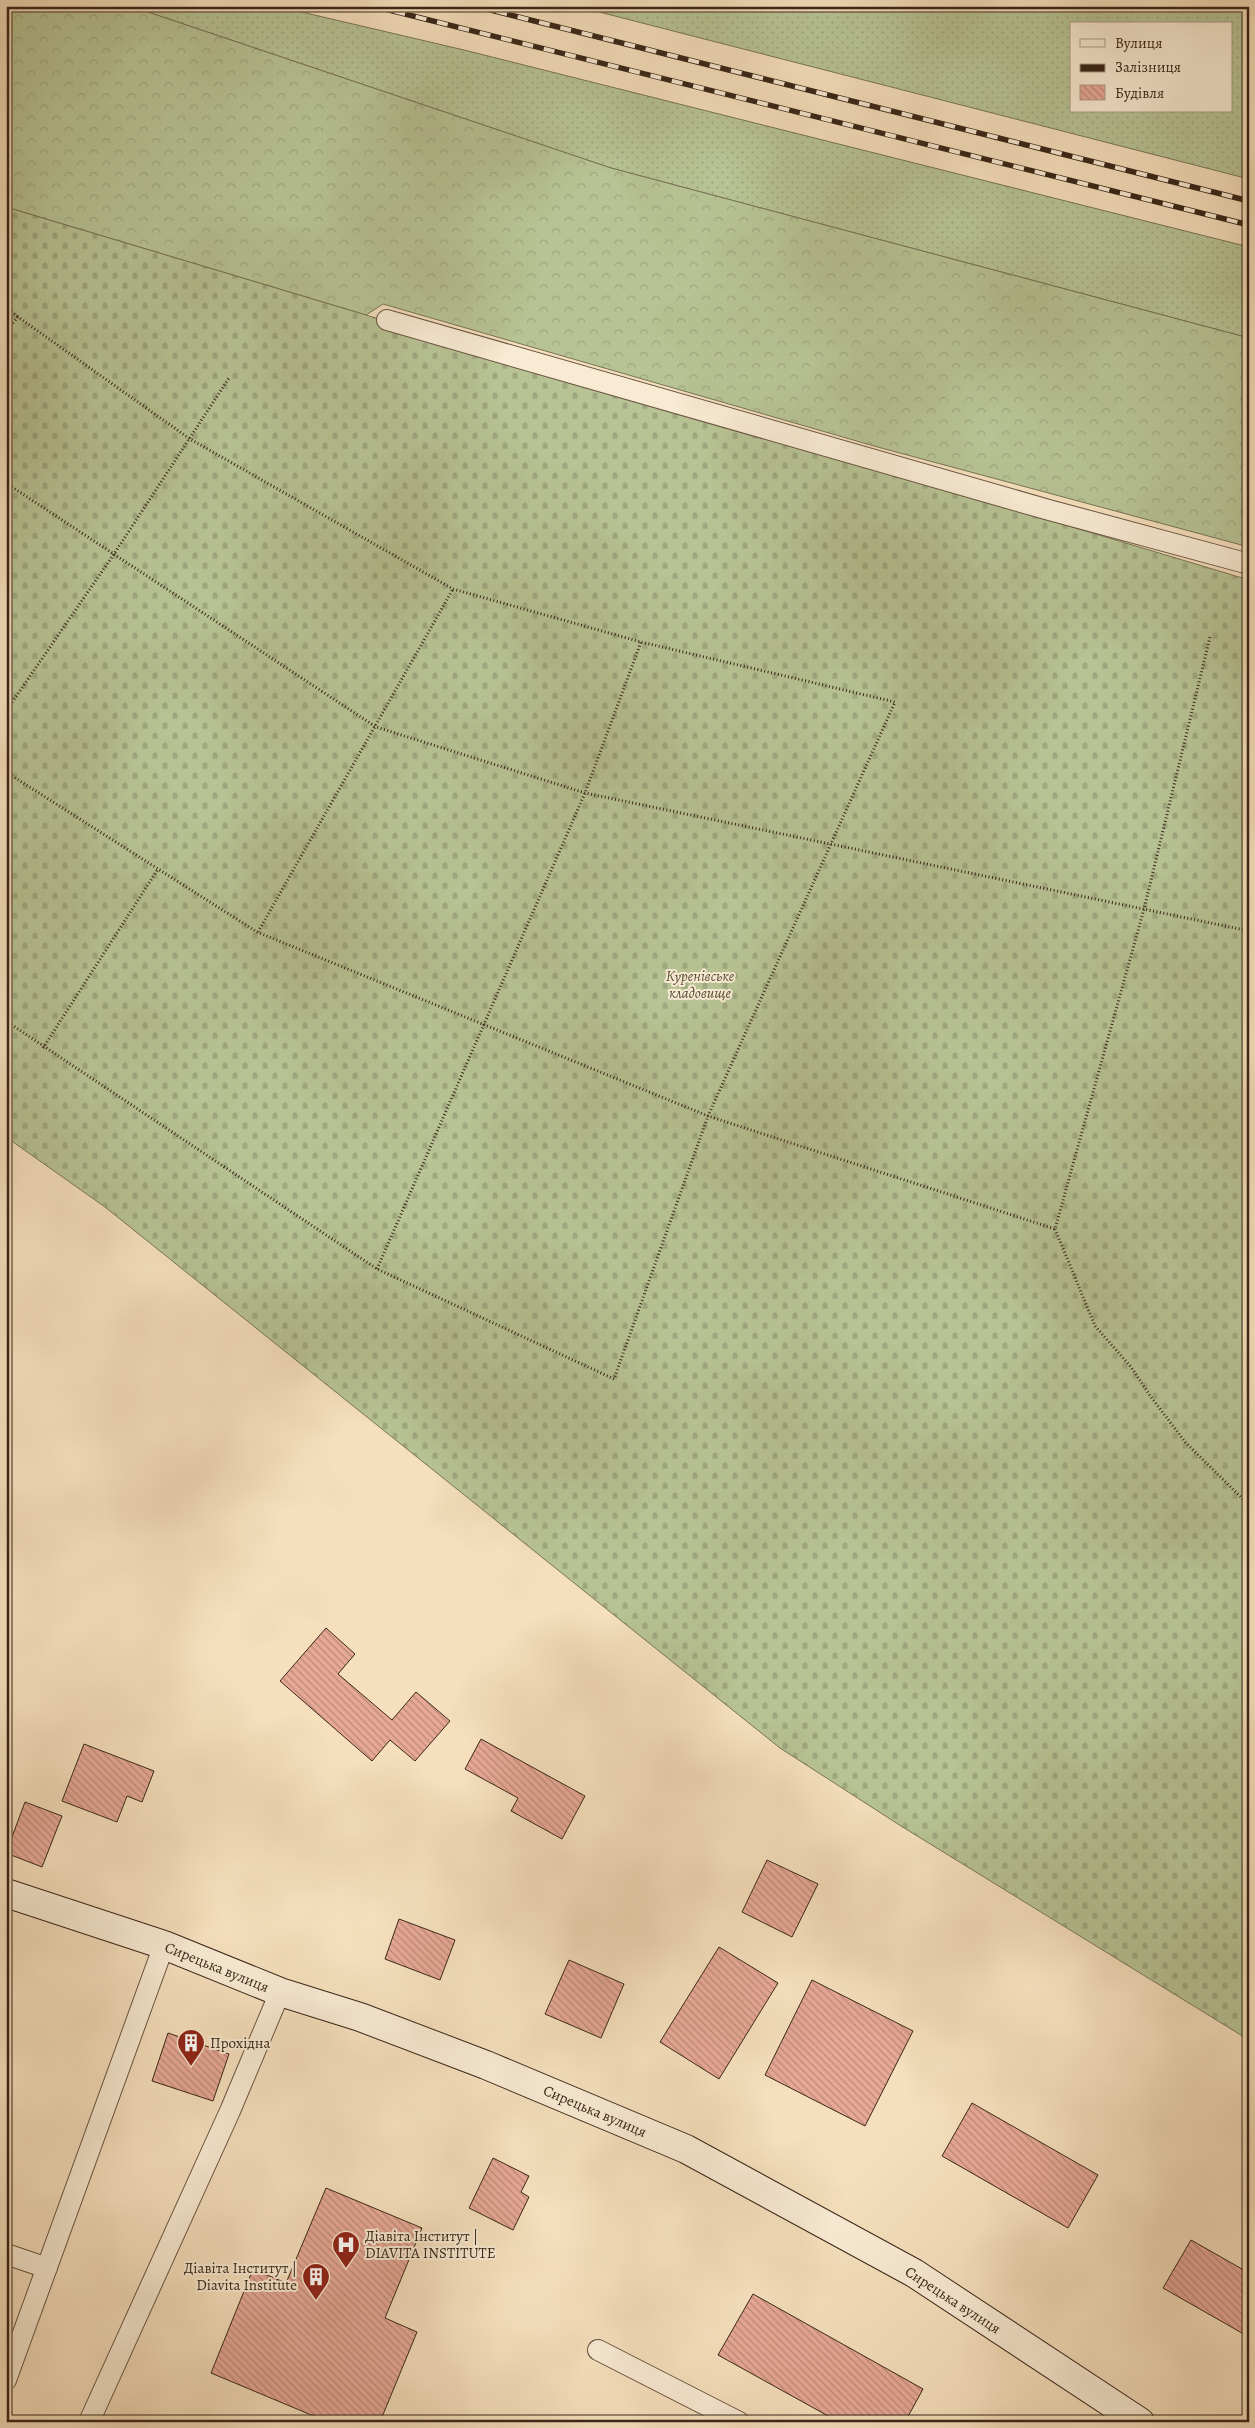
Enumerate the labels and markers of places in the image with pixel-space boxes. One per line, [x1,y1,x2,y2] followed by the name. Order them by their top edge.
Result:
[176,2028,206,2067] building icon: Прохідна
[210,2033,271,2053] place label: Прохідна
[365,2226,496,2263] place label: Діавіта Інститут | DIAVITA INSTITUTE
[331,2230,361,2269] hospital icon: Діавіта Інститут | DIAVITA INSTITUTE
[184,2258,297,2295] place label: Діавіта Інститут | Diavita Institute
[301,2262,331,2301] building icon: Діавіта Інститут | Diavita Institute

